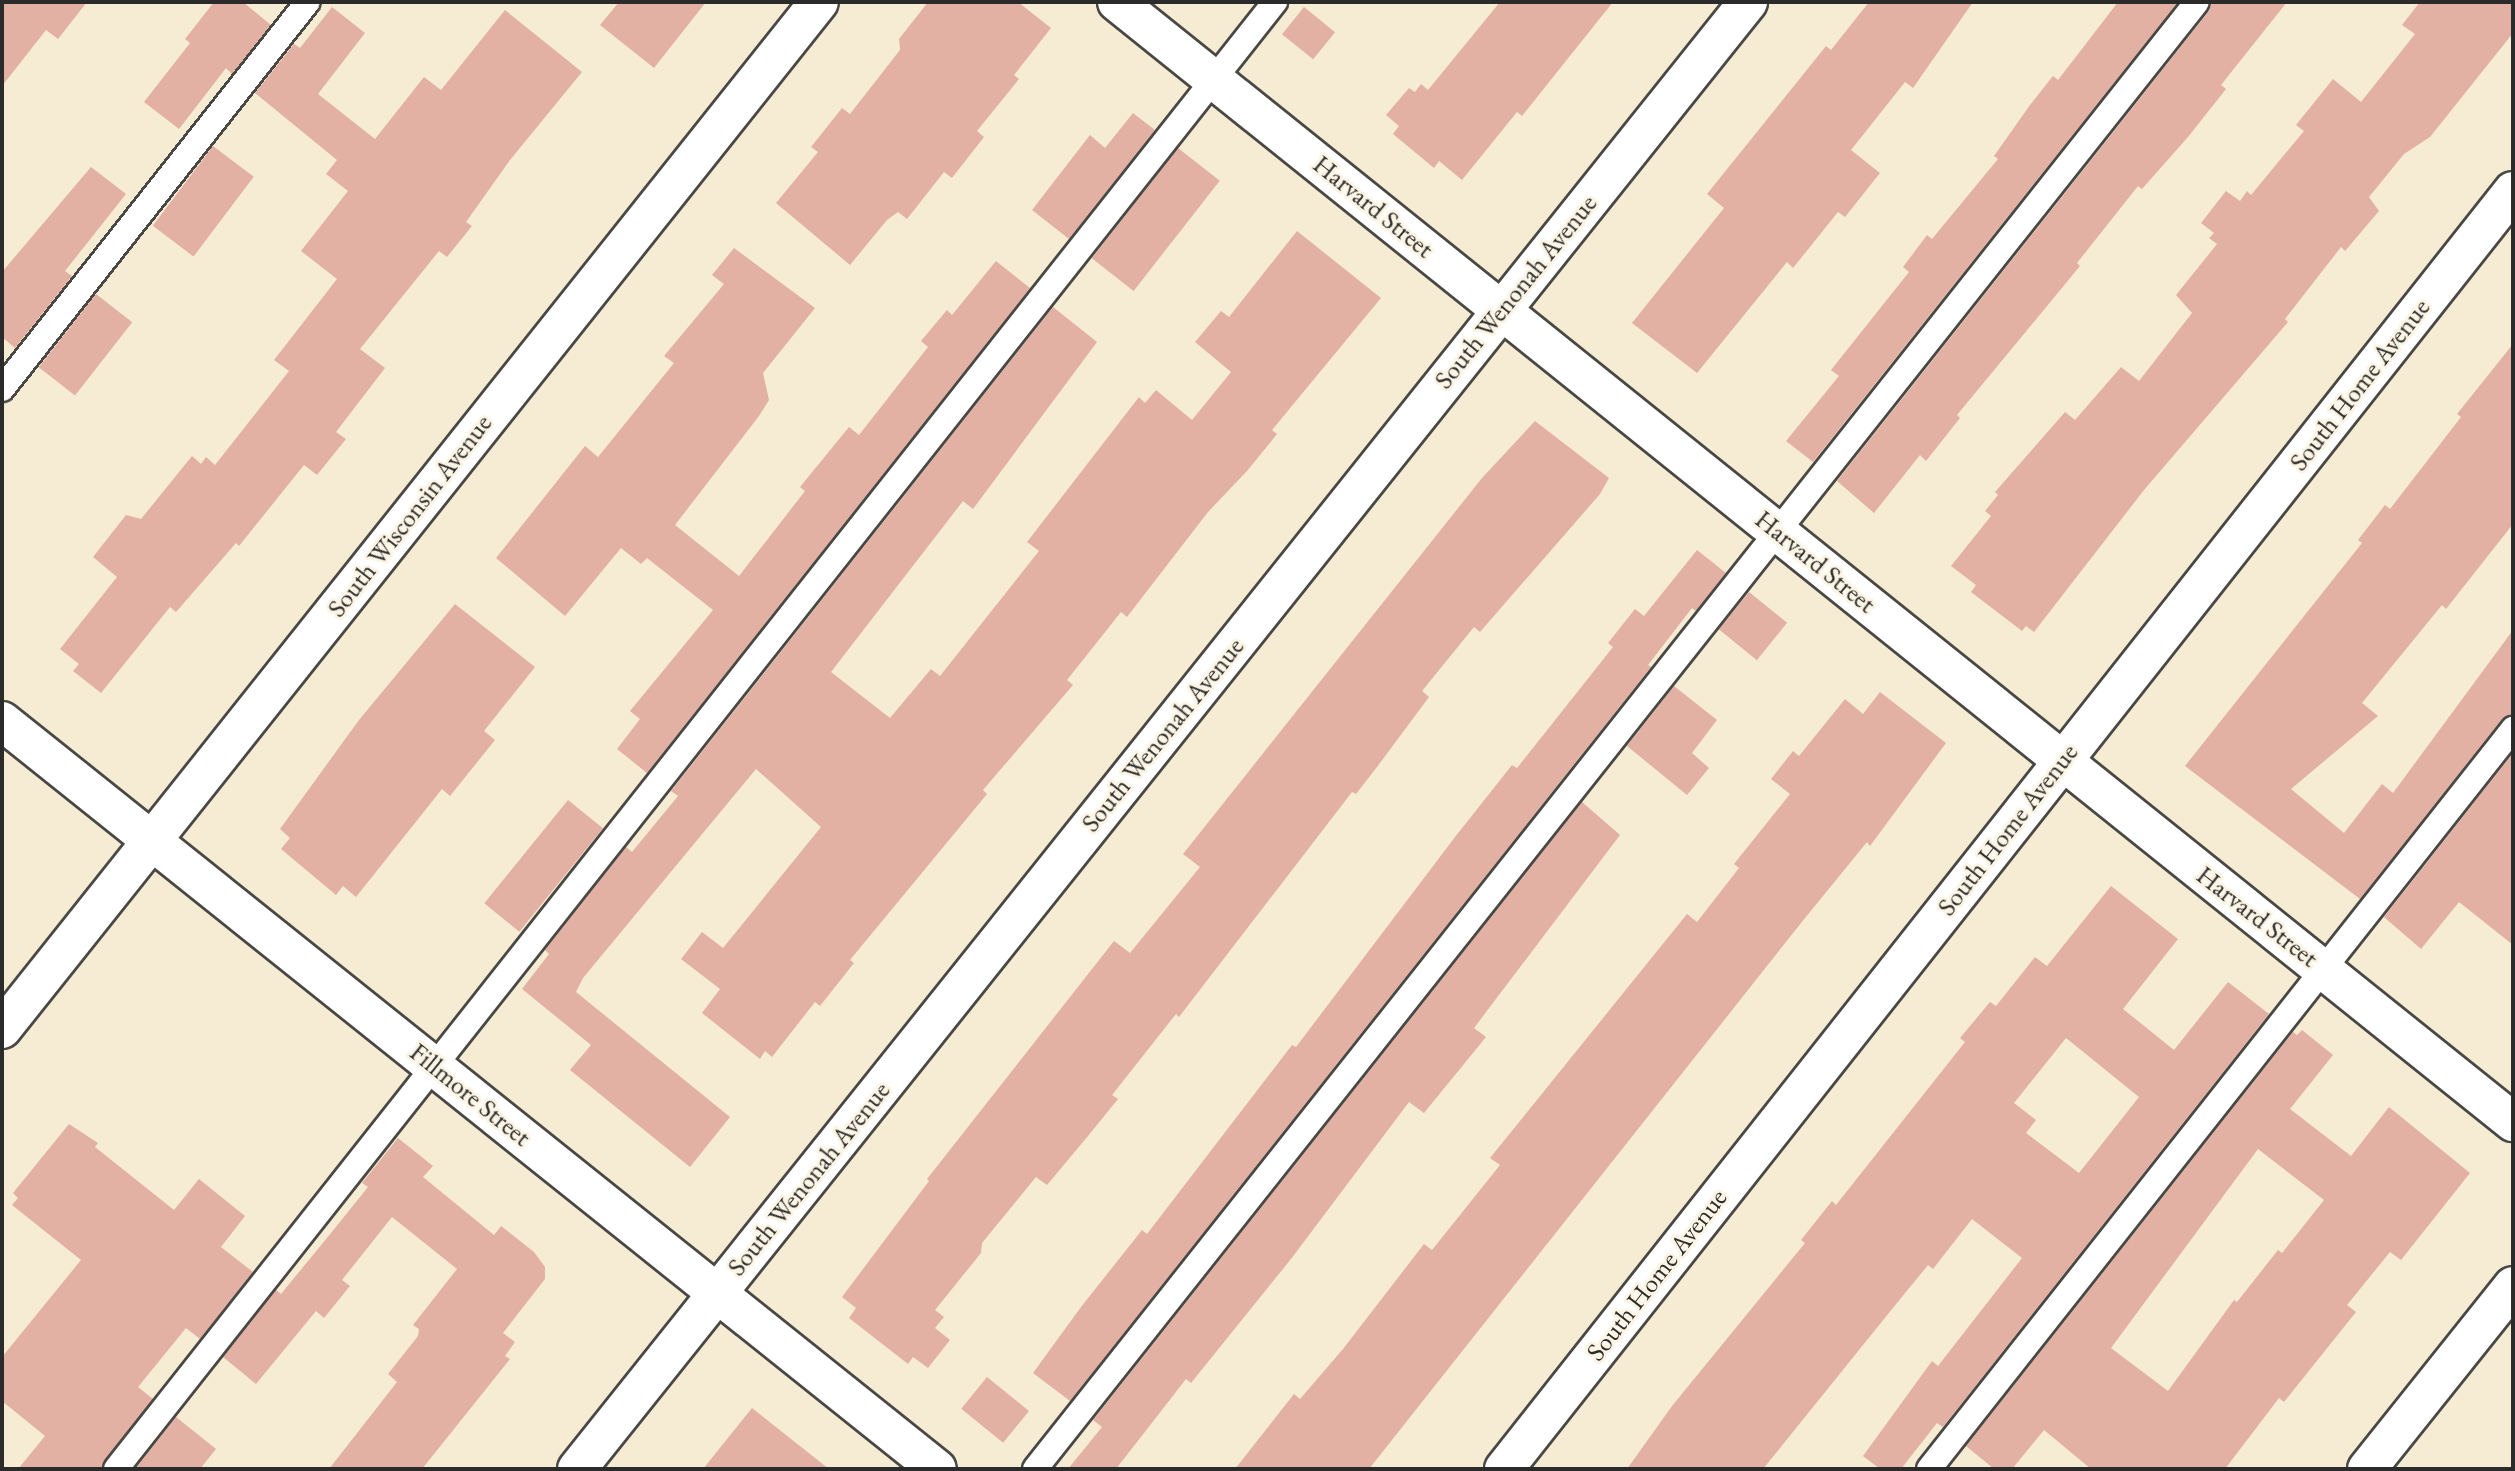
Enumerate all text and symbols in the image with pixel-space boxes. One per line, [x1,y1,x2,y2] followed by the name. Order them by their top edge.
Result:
[1307,149,1439,265] street label: Harvard Street
[1428,189,1604,395] street label: South Wenonah Avenue
[2283,293,2437,477] street label: South Home Avenue
[321,409,499,623] street label: South Wisconsin Avenue
[1749,504,1881,620] street label: Harvard Street
[1075,632,1251,838] street label: South Wenonah Avenue
[1931,738,2085,922] street label: South Home Avenue
[2190,860,2324,974] street label: Harvard Street
[403,1037,537,1153] street label: Fillmore Street
[721,1076,897,1282] street label: South Wenonah Avenue
[1580,1183,1734,1367] street label: South Home Avenue

